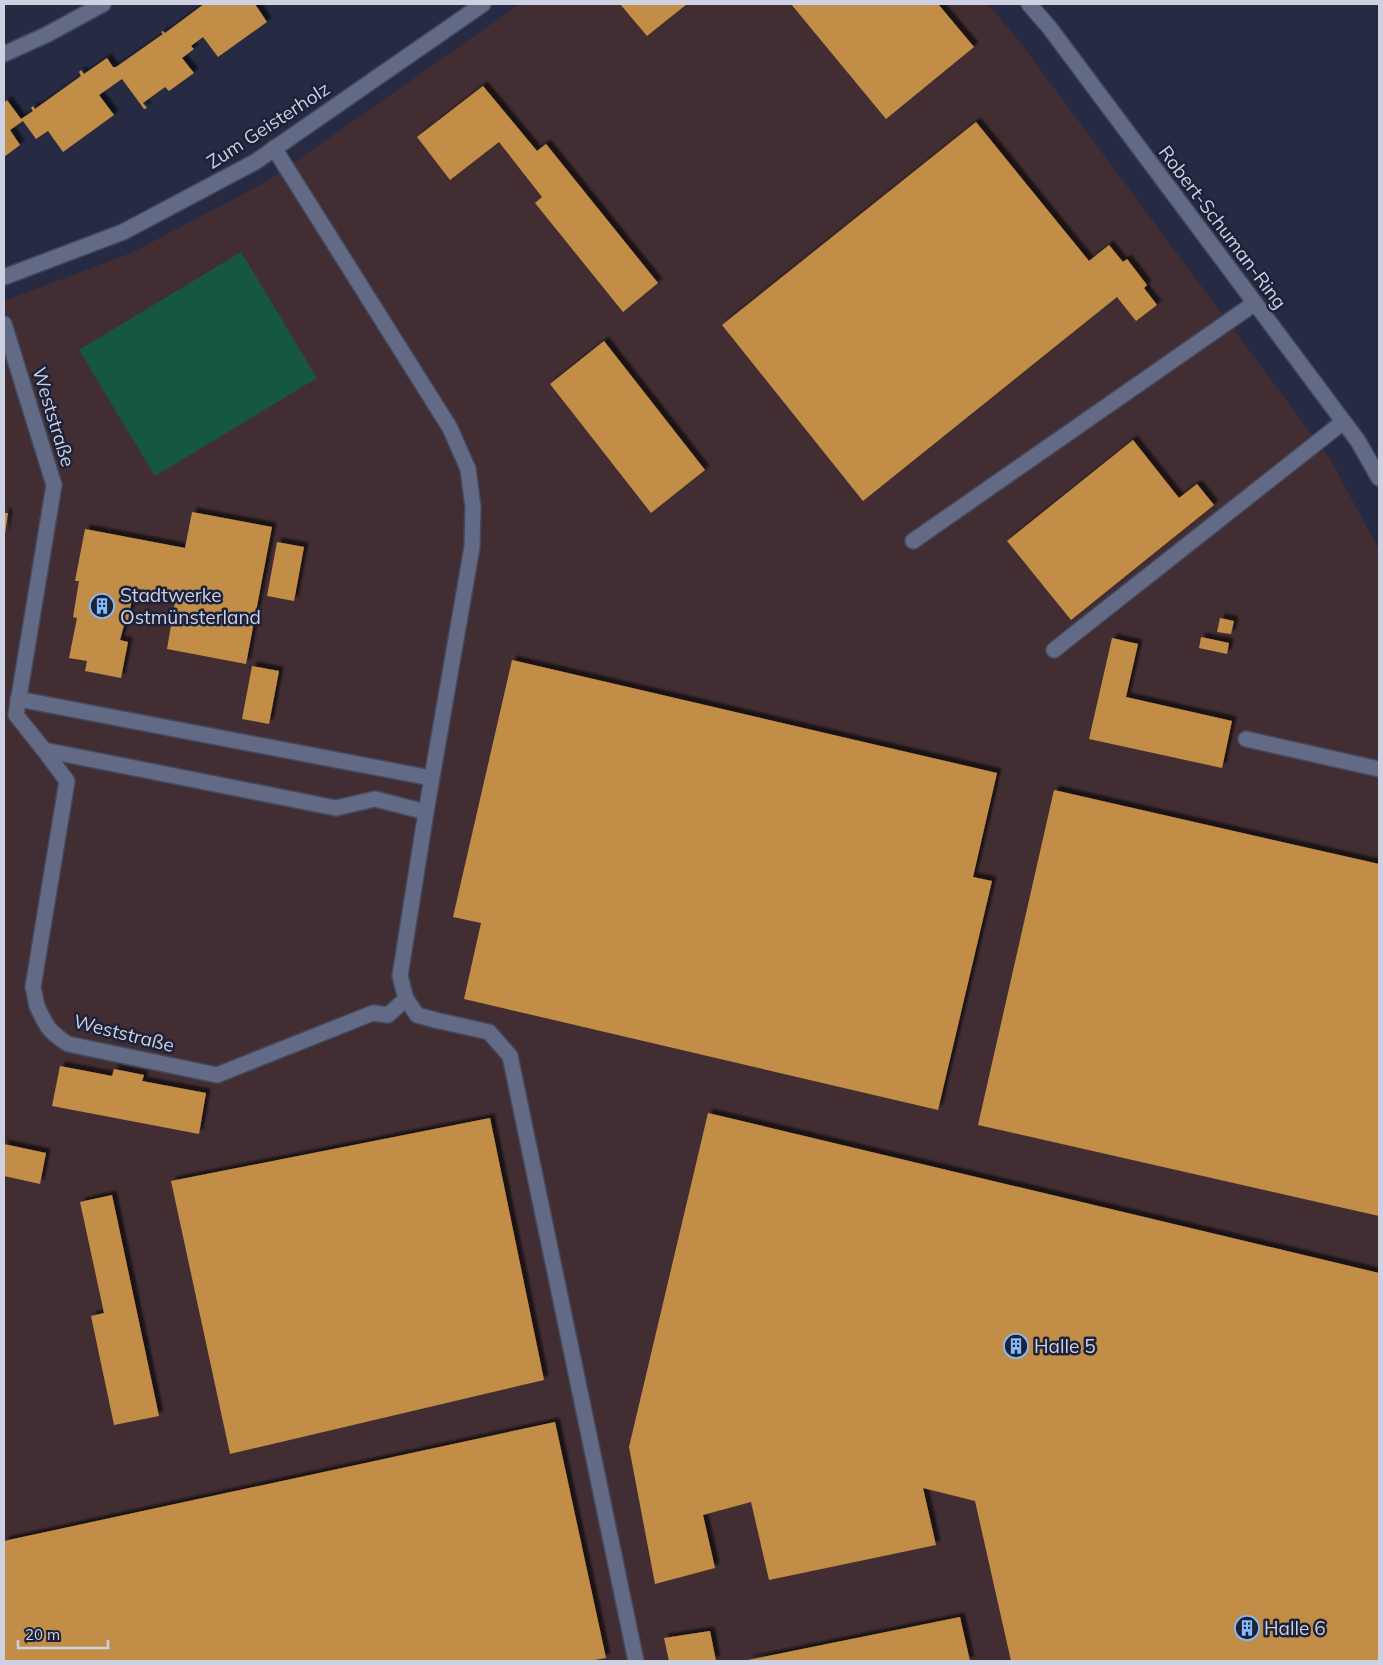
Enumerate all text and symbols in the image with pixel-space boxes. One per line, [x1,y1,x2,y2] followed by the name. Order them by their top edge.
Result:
[202,76,334,174] street label: Zum Geisterholz
[1154,141,1292,313] street label: Robert-Schuman-Ring
[27,364,81,470] street label: Weststraße
[120,583,261,629] place label: Stadtwerke Ostmünsterland
[89,593,115,619] building icon: Stadtwerke Ostmünsterland
[71,1009,177,1057] street label: Weststraße
[1003,1333,1029,1359] building icon: Halle 5
[1034,1334,1096,1358] place label: Halle 5
[1234,1615,1260,1641] building icon: Halle 6
[1264,1616,1326,1640] place label: Halle 6
[18,1618,108,1650] scale bar
[25,1625,60,1644] text: 20 m

